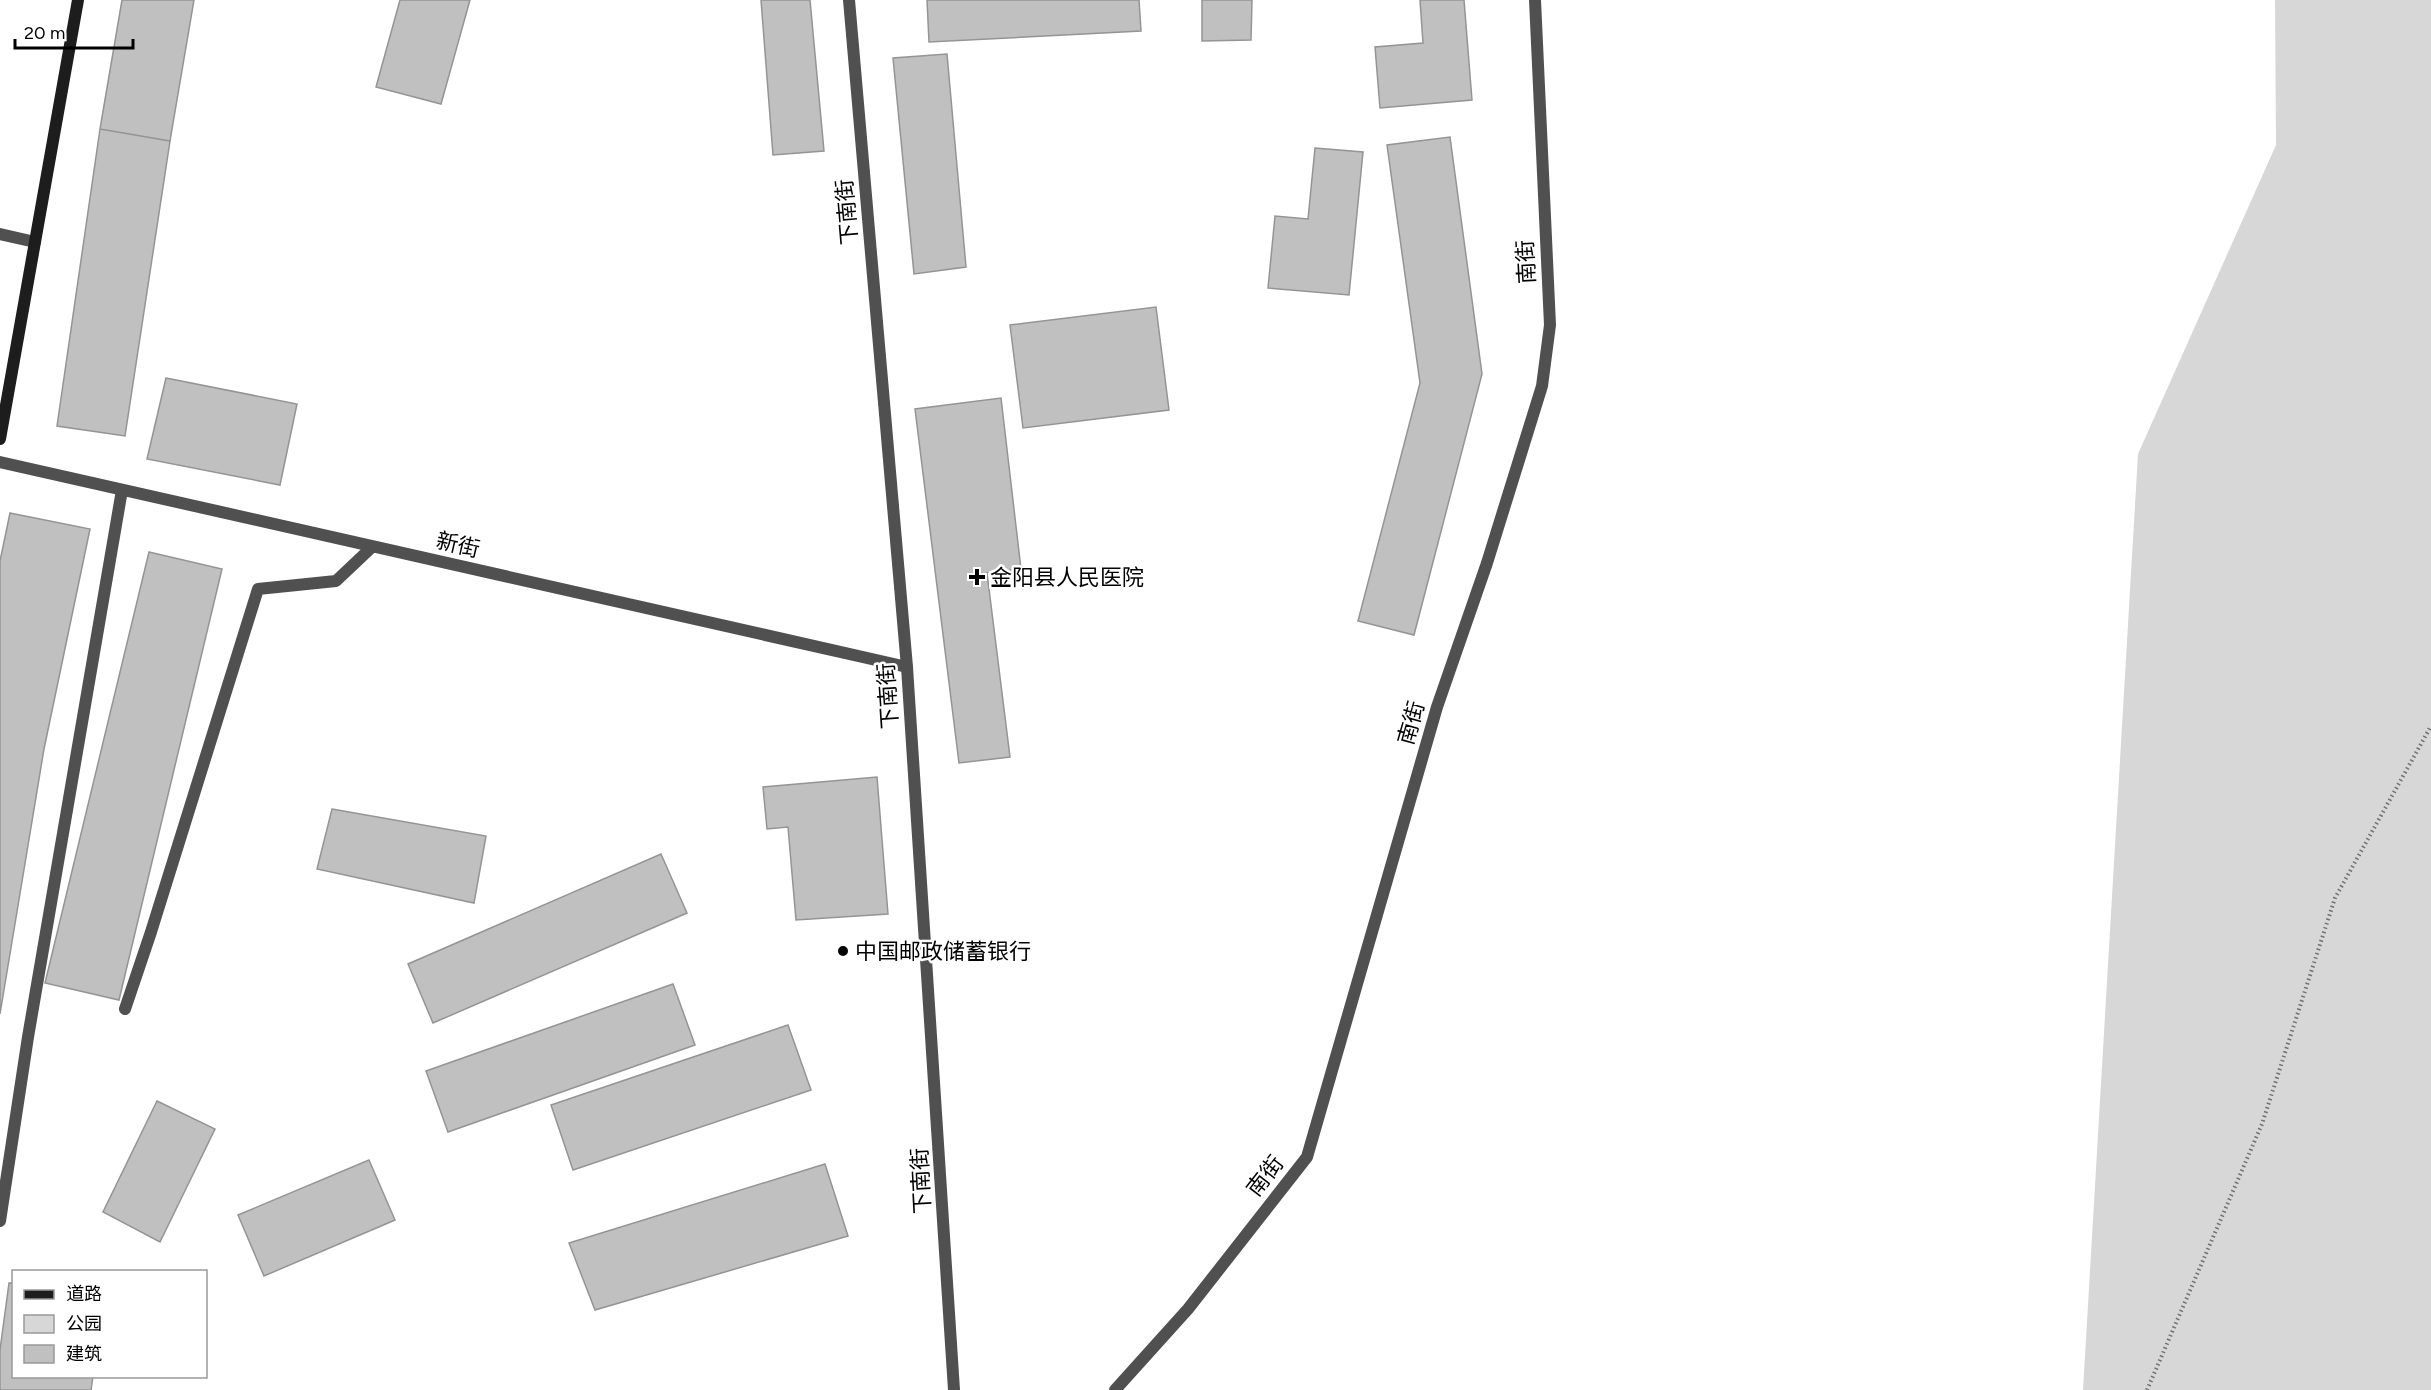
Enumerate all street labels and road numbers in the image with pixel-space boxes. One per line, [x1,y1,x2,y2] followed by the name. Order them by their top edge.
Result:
[831,178,863,246] street label: 下南街
[1511,239,1541,285] street label: 南街
[434,527,482,563] street label: 新街
[872,662,904,730] street label: 下南街
[1392,698,1430,748] street label: 南街
[906,1147,936,1215] street label: 下南街
[1241,1150,1289,1202] street label: 南街

